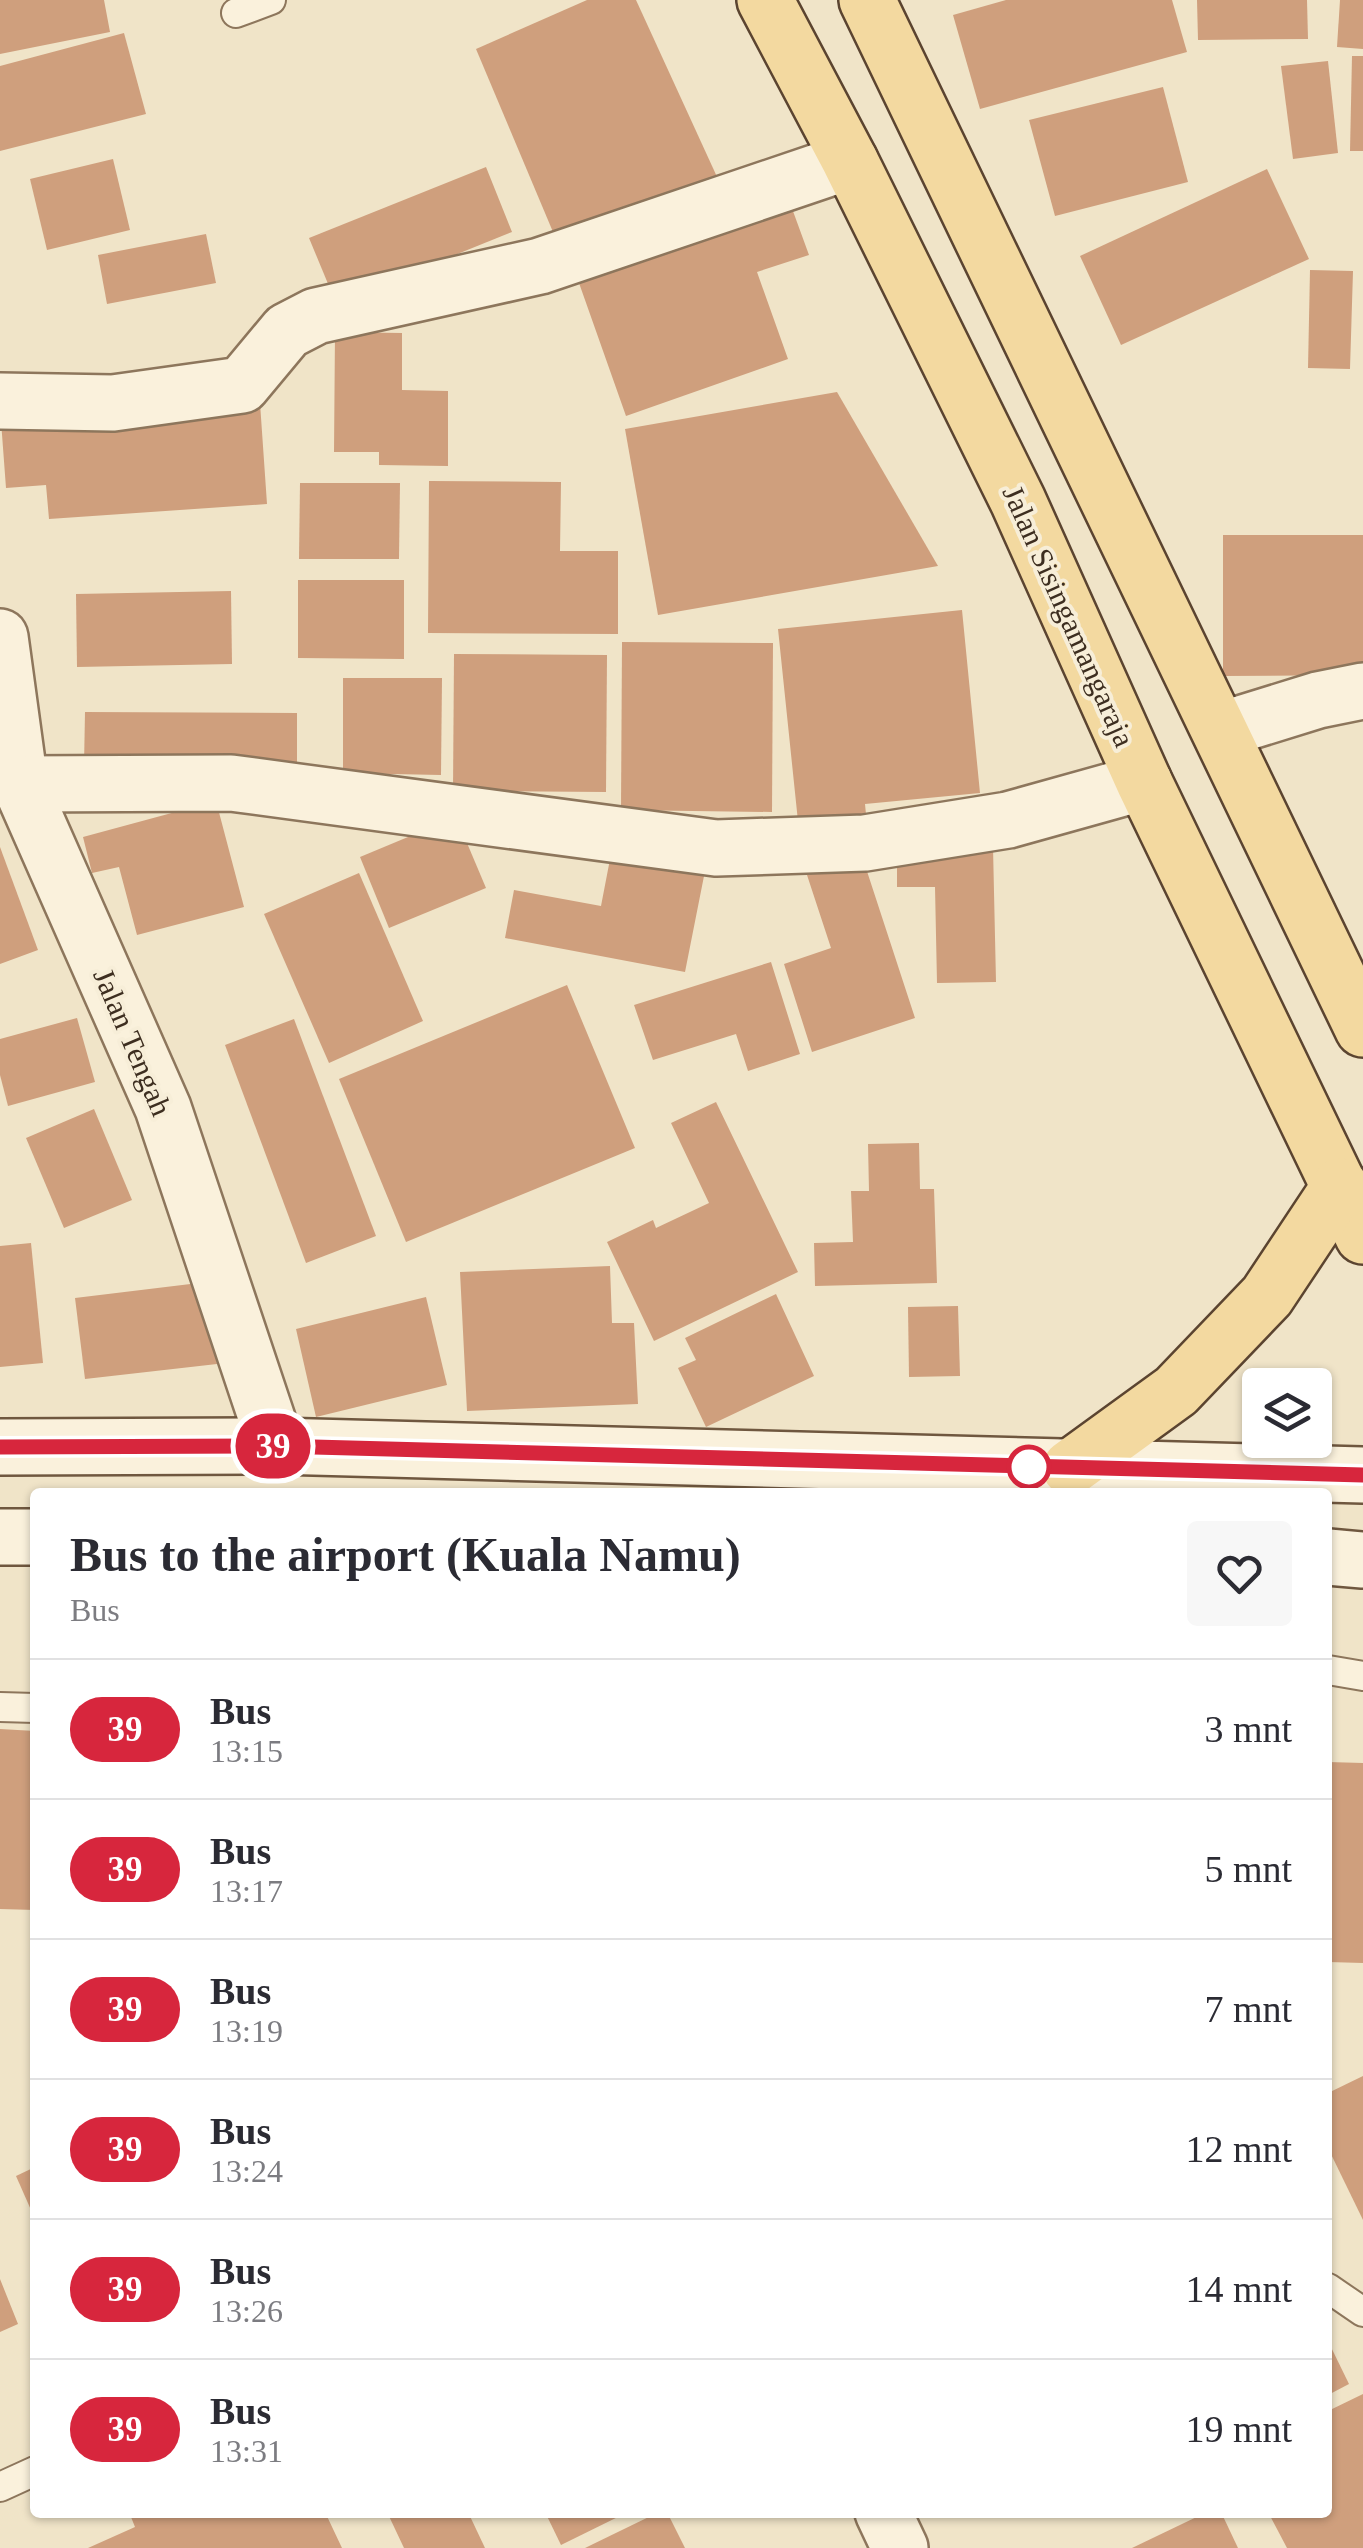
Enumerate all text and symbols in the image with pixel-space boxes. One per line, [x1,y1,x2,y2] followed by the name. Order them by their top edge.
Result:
[996,480,1142,752] street label: Jalan Sisingamangaraja
[87,964,179,1120] street label: Jalan Tengah
[1242,1368,1332,1458] map controls
[1242,1368,1332,1458] button: layers
[228,1414,318,1478] line badge: 39
[256,1427,291,1466] text: 39
[1008,1446,1050,1488] unlabelled marker
[1187,1521,1292,1626] button: heart
[70,1528,741,1581] text: Bus to the airport (Kuala Namu)
[70,1592,120,1628] text: Bus
[210,1690,271,1732] text: Bus
[1204,1708,1292,1750] text: 3 mnt
[108,1710,143,1749] text: 39
[210,1733,283,1769] text: 13:15
[210,1830,271,1872] text: Bus
[1204,1848,1292,1890] text: 5 mnt
[108,1850,143,1889] text: 39
[210,1873,283,1909] text: 13:17
[210,1970,271,2012] text: Bus
[1204,1988,1292,2030] text: 7 mnt
[108,1990,143,2029] text: 39
[210,2013,283,2049] text: 13:19
[210,2110,271,2152] text: Bus
[1185,2128,1292,2170] text: 12 mnt
[108,2130,143,2169] text: 39
[210,2153,283,2189] text: 13:24
[210,2250,271,2292] text: Bus
[1185,2268,1292,2310] text: 14 mnt
[108,2270,143,2309] text: 39
[210,2293,283,2329] text: 13:26
[210,2390,271,2432] text: Bus
[1185,2408,1292,2450] text: 19 mnt
[108,2410,143,2449] text: 39
[210,2433,283,2469] text: 13:31

